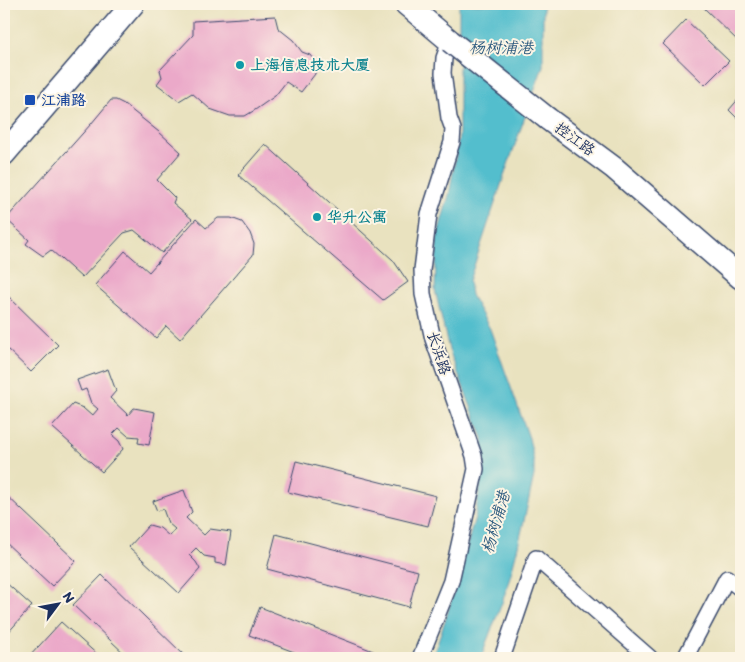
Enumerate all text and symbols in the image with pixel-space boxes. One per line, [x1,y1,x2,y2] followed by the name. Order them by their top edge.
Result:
[469,38,535,57] water label: 杨树浦港
[250,56,370,74] place label: 上海信息技术大厦
[234,59,246,71] marker: 上海信息技术大厦
[41,91,86,109] place label: 江浦路
[23,93,37,107] marker: 江浦路
[552,118,598,160] street label: 控江路
[327,208,387,226] place label: 华升公寓
[311,211,323,223] marker: 华升公寓
[423,329,455,377] street label: 长浜路
[478,487,514,556] water label: 杨树浦港
[32,580,82,630] north arrow
[59,589,78,606] text: N

